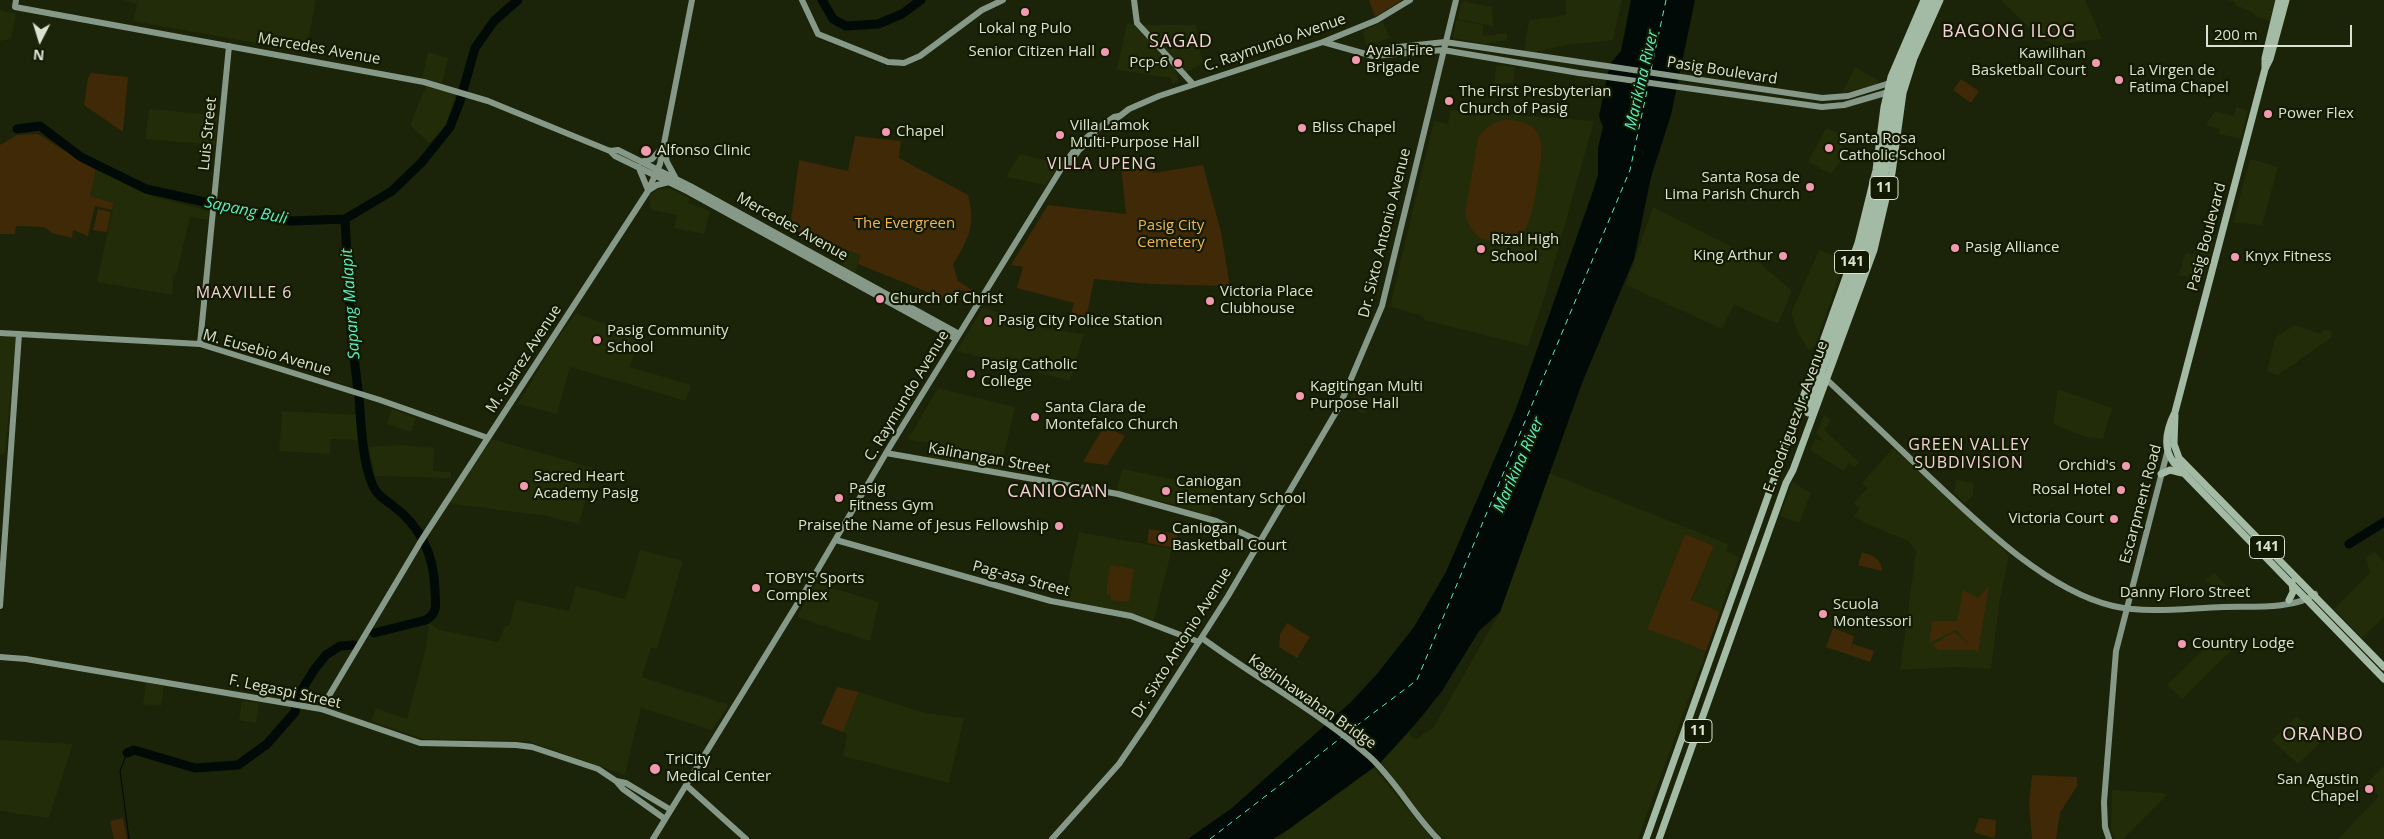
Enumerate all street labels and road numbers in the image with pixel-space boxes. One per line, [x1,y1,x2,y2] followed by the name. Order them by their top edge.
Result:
[1202,10,1348,76] street label: C. Raymundo Avenue
[256,29,382,69] street label: Mercedes Avenue
[1665,53,1779,89] street label: Pasig Boulevard
[195,96,221,172] street label: Luis Street
[1355,146,1415,320] street label: Dr. Sixto Antonio Avenue
[1870,177,1898,200] road number: 11
[2184,181,2230,293] street label: Pasig Boulevard
[733,189,851,265] street label: Mercedes Avenue
[1834,250,1870,274] road number: 141
[482,302,566,416] street label: M. Suarez Avenue
[201,326,333,380] street label: M. Eusebio Avenue
[861,328,953,464] street label: C. Raymundo Avenue
[1760,339,1832,495] street label: E. Rodriguez Jr. Avenue
[927,439,1051,479] street label: Kalinangan Street
[2116,442,2166,566] street label: Escarpment Road
[2250,536,2284,558] road number: 141
[970,557,1072,601] street label: Pag-asa Street
[1128,564,1236,722] street label: Dr. Sixto Antonio Avenue
[2120,584,2250,602] street label: Danny Floro Street
[1245,651,1379,753] street label: Kaginhawahan Bridge
[227,671,343,713] street label: F. Legaspi Street
[1684,719,1712,742] road number: 11

